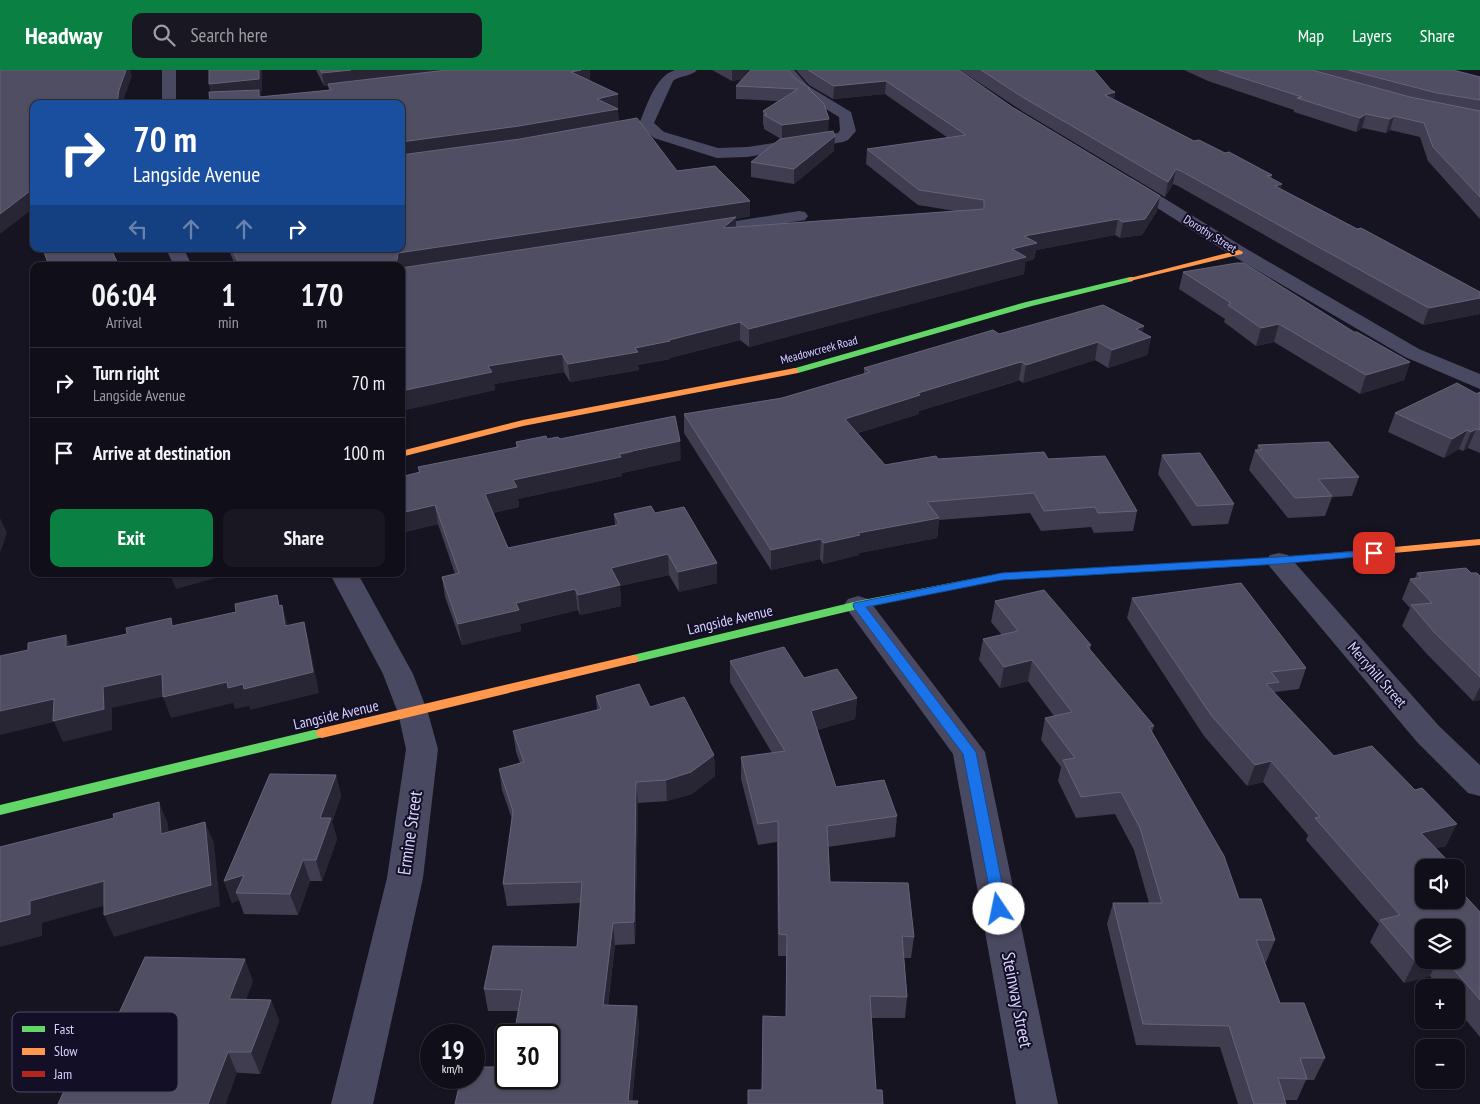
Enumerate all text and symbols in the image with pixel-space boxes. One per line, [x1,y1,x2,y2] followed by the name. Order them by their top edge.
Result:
[132,13,482,58] search box
[25,20,102,51] text: Headway
[150,21,178,49] icon: search
[190,23,268,47] text: Search here
[1298,24,1324,47] text: Map
[1352,24,1392,47] text: Layers
[1420,24,1455,47] text: Share
[133,116,197,162] text: 70 m
[50,120,115,185] icon: right
[133,160,260,188] text: Langside Avenue
[1181,211,1240,256] street label: Dorothy Street
[124,215,152,243] icon: left
[177,215,205,243] icon: ahead
[230,215,258,243] icon: ahead
[283,215,311,243] icon: right
[92,275,156,314] text: 06:04
[221,275,236,314] text: 1
[300,275,343,314] text: 170
[106,312,142,332] text: Arrival
[218,312,239,332] text: min
[317,312,327,332] text: m
[779,332,859,367] street label: Meadowcreek Road
[93,361,159,385] text: Turn right
[50,369,78,397] icon: right
[352,371,385,395] text: 70 m
[93,385,186,405] text: Langside Avenue
[50,439,78,467] icon: arrive
[93,441,231,465] text: Arrive at destination
[343,441,385,465] text: 100 m
[50,509,213,567] button: Exit
[223,509,385,567] button: Share
[1353,532,1395,574] pin
[1360,539,1388,567] icon: arrive
[685,600,774,639] street label: Langside Avenue
[1344,638,1411,711] street label: Merryhill Street
[291,695,380,734] street label: Langside Avenue
[392,789,427,876] street label: Ermine Street
[1415,859,1465,1089] map controls
[1415,859,1465,909] button: sound
[972,882,1024,934] position arrow
[1415,919,1465,969] button: layers
[997,950,1038,1050] street label: Steinway Street
[1415,979,1465,1029] button: +
[12,1012,178,1092] legend
[54,1020,74,1038] text: Fast
[495,1024,560,1089] speed limit sign: 30
[441,1034,464,1066] text: 19
[1415,1039,1465,1089] button: −
[54,1042,78,1060] text: Slow
[442,1061,463,1076] text: km/h
[53,1065,72,1083] text: Jam

